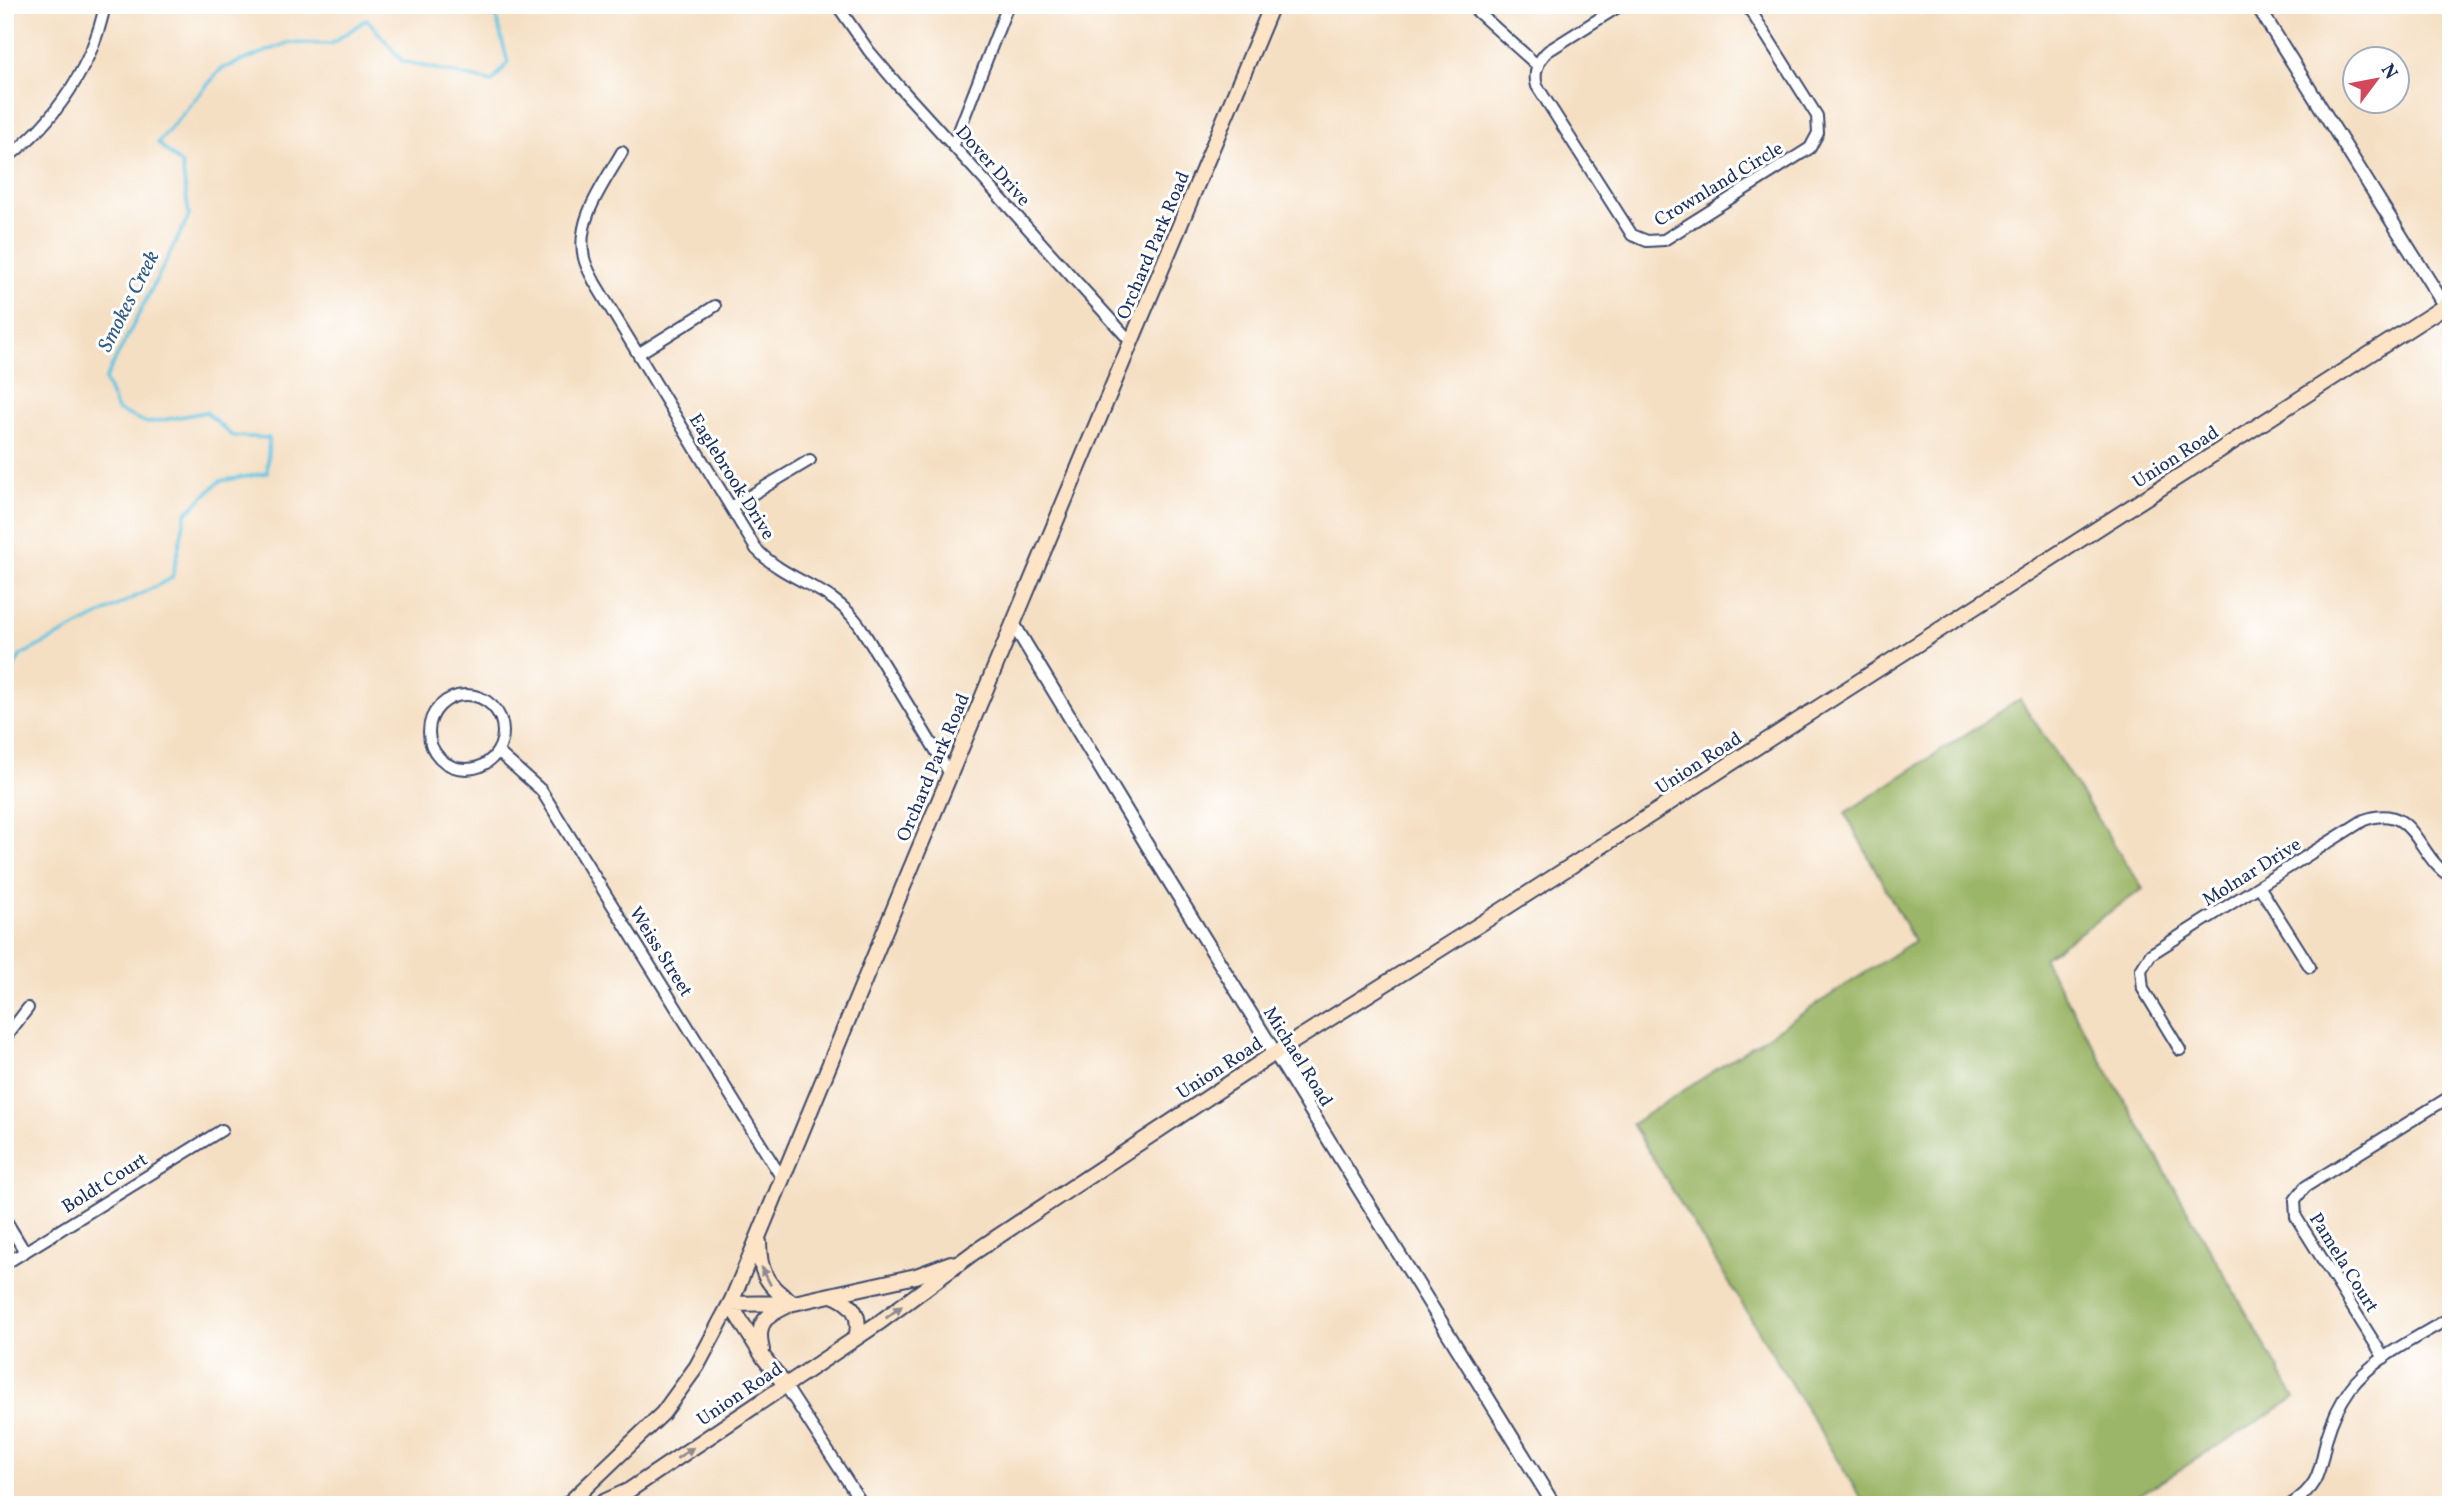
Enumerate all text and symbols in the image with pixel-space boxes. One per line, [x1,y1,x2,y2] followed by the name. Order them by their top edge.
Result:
[2340,46,2410,116] north arrow
[2374,59,2404,85] text: N
[949,120,1036,212] street label: Dover Drive
[1650,136,1788,233] street label: Crownland Circle
[1111,168,1197,324] street label: Orchard Park Road
[91,246,167,357] water label: Smokes Creek
[682,409,781,545] street label: Eaglebrook Drive
[2128,420,2224,495] street label: Union Road
[891,690,977,846] street label: Orchard Park Road
[1651,726,1747,801] street label: Union Road
[2198,832,2306,913] street label: Molnar Drive
[622,902,699,1003] street label: Weiss Street
[1256,1002,1338,1112] street label: Michael Road
[1172,1031,1268,1106] street label: Union Road
[57,1147,153,1220] street label: Boldt Court
[2302,1208,2384,1318] street label: Pamela Court
[761,1265,773,1285] one-way arrow
[885,1305,903,1319] one-way arrow
[692,1356,788,1433] street label: Union Road
[675,1447,694,1460] one-way arrow

